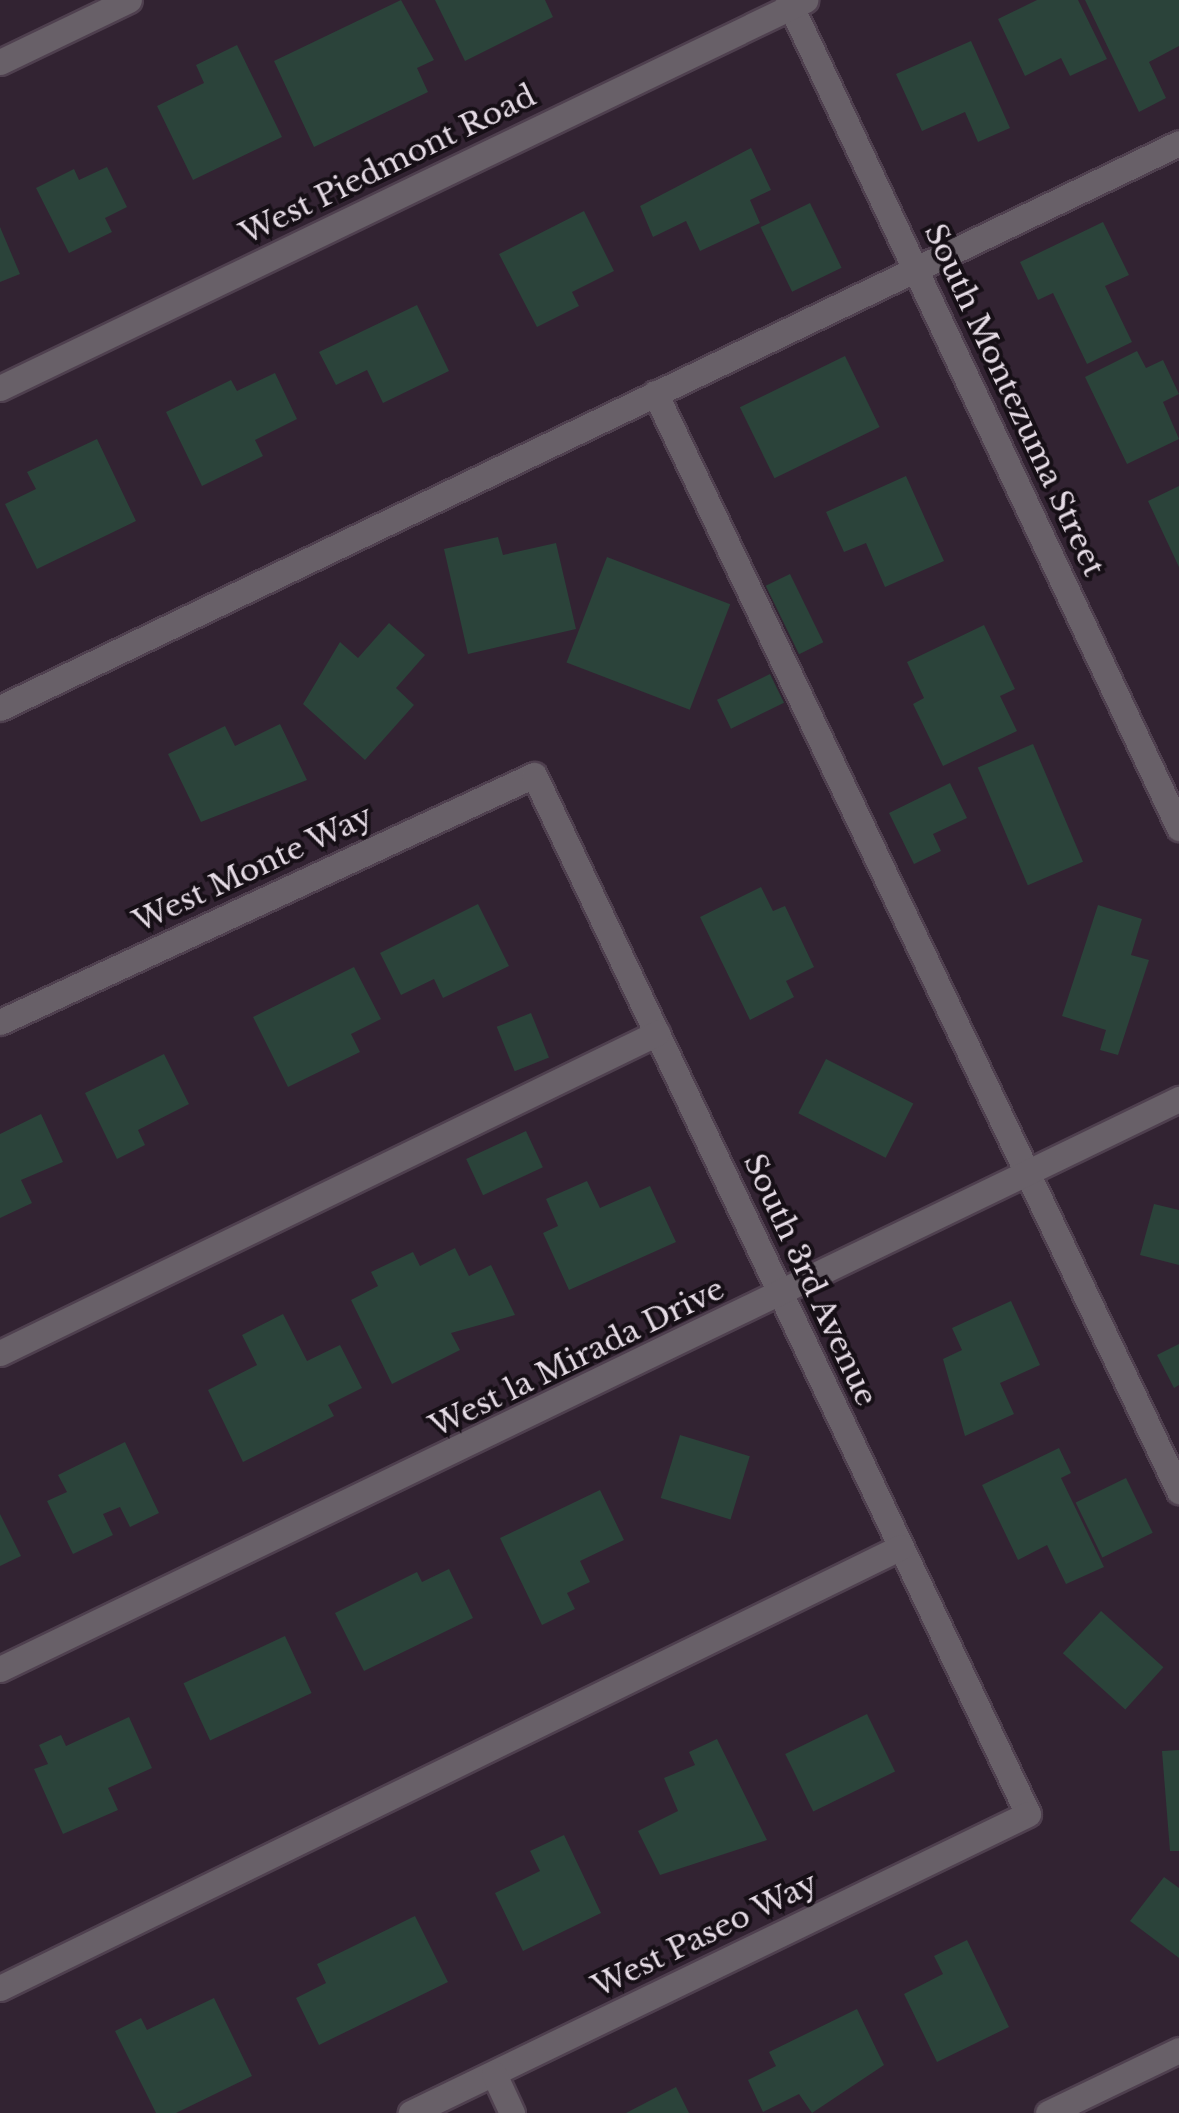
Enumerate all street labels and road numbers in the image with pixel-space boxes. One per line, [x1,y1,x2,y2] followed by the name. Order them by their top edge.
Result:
[234,78,542,252] street label: West Piedmont Road
[916,218,1112,582] street label: South Montezuma Street
[127,798,379,940] street label: West Monte Way
[736,1148,884,1412] street label: South 3rd Avenue
[424,1271,730,1445] street label: West la Mirada Drive
[586,1865,824,2005] street label: West Paseo Way

